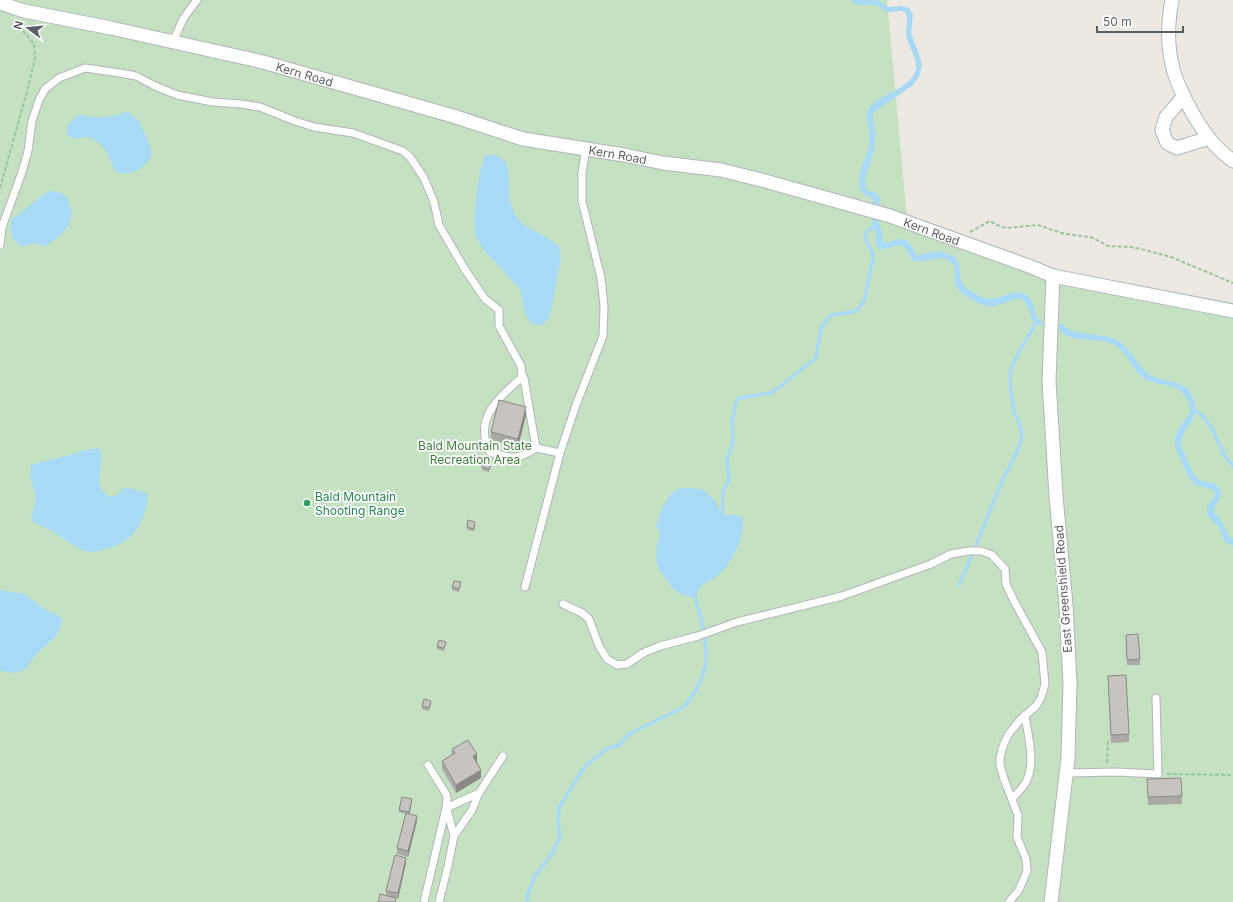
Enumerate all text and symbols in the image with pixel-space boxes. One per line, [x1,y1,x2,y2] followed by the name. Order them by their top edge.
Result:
[8,8,48,48] north arrow
[1097,8,1183,34] scale bar
[1103,14,1132,29] text: 50 m
[11,19,26,31] text: N
[274,59,335,89] street label: Kern Road
[588,142,648,167] street label: Kern Road
[902,214,962,248] street label: Kern Road
[418,438,532,467] park label: Bald Mountain State Recreation Area
[315,489,405,518] place label: Bald Mountain Shooting Range
[302,498,312,508] marker: Bald Mountain Shooting Range
[1051,525,1075,653] street label: East Greenshield Road

